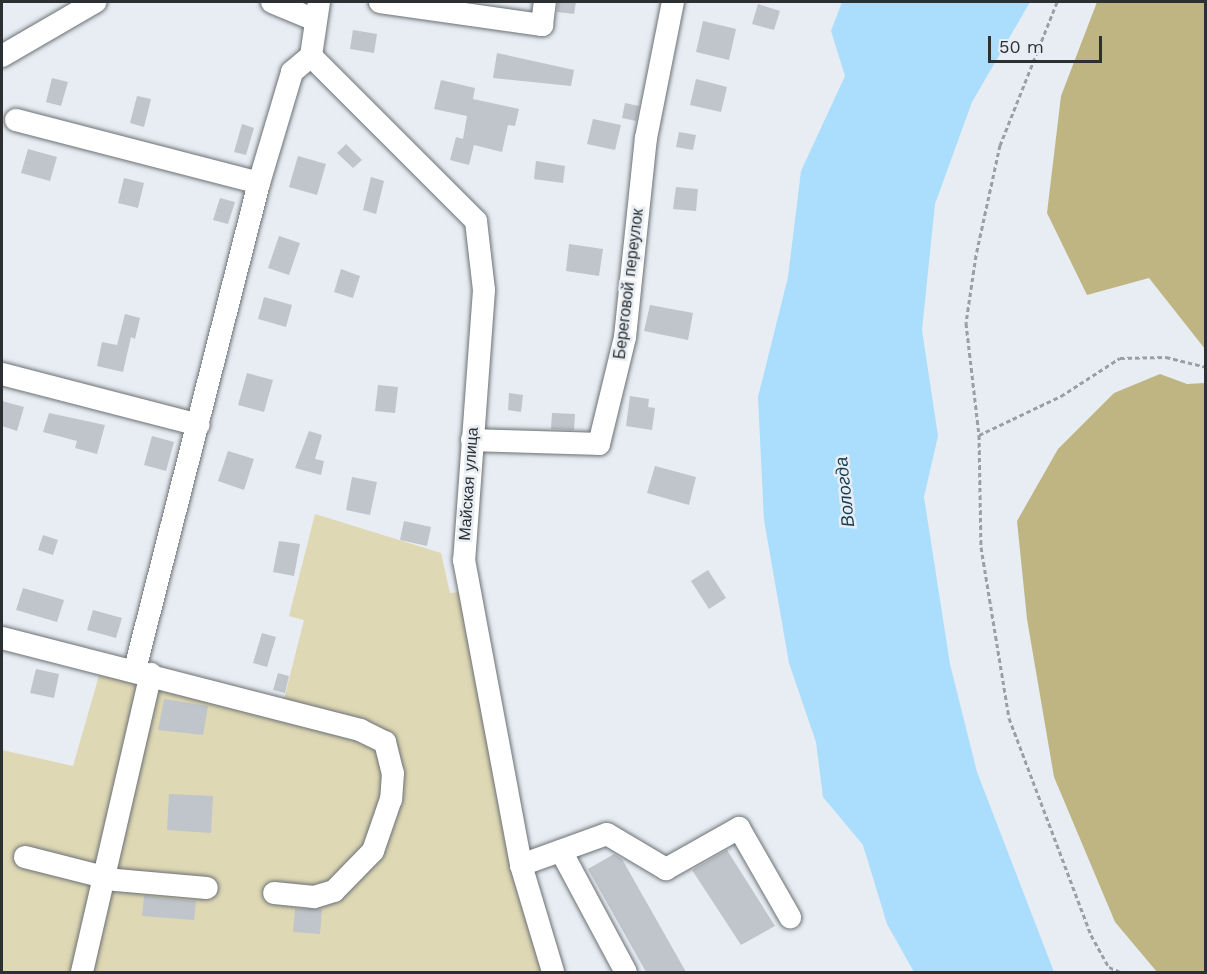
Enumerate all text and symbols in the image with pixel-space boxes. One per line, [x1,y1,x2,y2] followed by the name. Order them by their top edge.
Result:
[991,24,1105,62] scale bar
[999,36,1044,57] text: 50 m
[610,208,648,360] street label: Береговой переулок
[455,427,483,541] street label: Майская улица
[831,456,859,528] water label: Вологда

